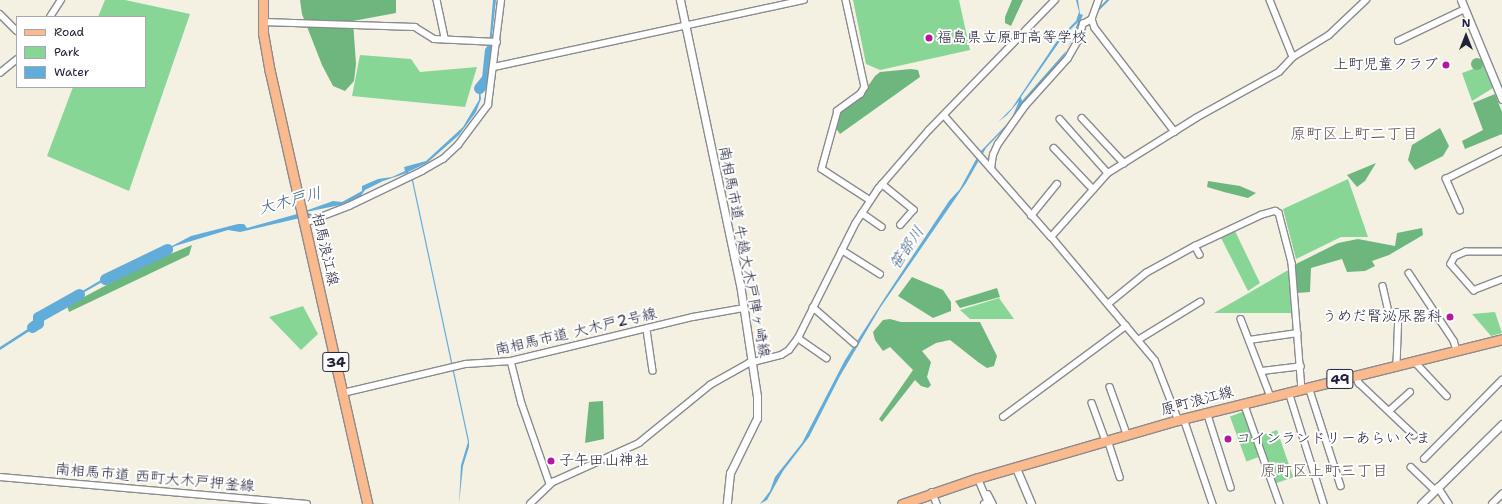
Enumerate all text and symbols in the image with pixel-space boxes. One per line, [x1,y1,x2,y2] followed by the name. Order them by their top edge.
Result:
[16,16,146,88] legend
[1446,16,1486,56] north arrow
[1462,16,1470,31] text: N
[54,24,84,40] text: Road
[937,29,1087,47] place label: 福島県立原町高等学校
[924,33,934,43] marker: 福島県立原町高等学校
[54,44,80,60] text: Park
[1333,56,1438,74] place label: 上町児童クラブ
[1441,60,1451,70] marker: 上町児童クラブ
[54,64,89,80] text: Water
[1290,124,1418,144] district label: 原町区上町二丁目
[715,145,773,359] street label: 南相馬市道 牛越大木戸陣ヶ崎線
[257,183,323,219] water label: 大木戸川
[308,210,342,288] street label: 相馬浪江線
[886,223,928,273] water label: 笹部川
[493,305,659,359] street label: 南相馬市道 大木戸2号線
[1322,308,1442,326] place label: うめだ腎泌尿器科
[1445,312,1455,322] marker: うめだ腎泌尿器科
[322,350,350,374] road number: 34
[1326,367,1354,391] road number: 49
[1158,383,1236,419] street label: 原町浪江線
[1236,430,1431,448] place label: コインランドリーあらいぐま
[1223,434,1233,444] marker: コインランドリーあらいぐま
[559,452,649,470] place label: 子午田山神社
[546,456,556,466] marker: 子午田山神社
[55,460,255,496] street label: 南相馬市道 西町大木戸押釜線
[1260,461,1388,481] district label: 原町区上町三丁目

